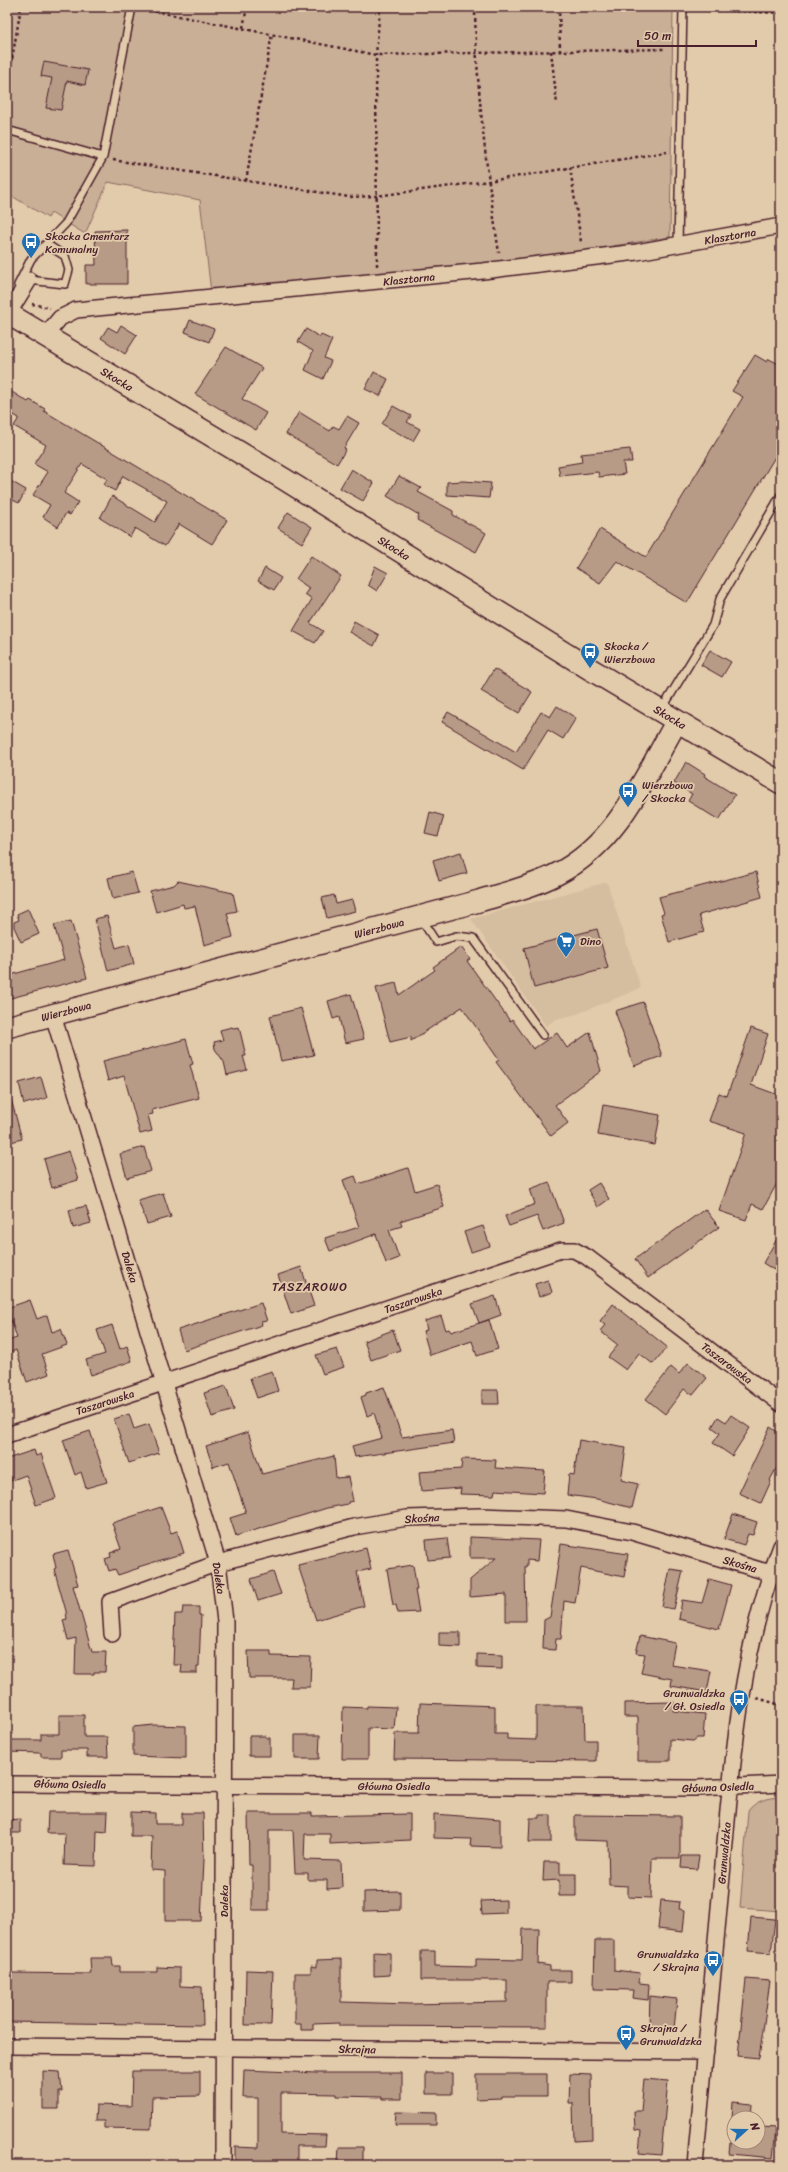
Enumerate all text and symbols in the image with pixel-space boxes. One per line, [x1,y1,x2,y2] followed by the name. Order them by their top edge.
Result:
[638,22,756,48] scale bar
[644,25,671,47] text: 50 m
[703,223,758,250] street label: Klasztorna
[45,227,130,259] place label: Skocka Cmentarz Komunalny
[20,231,42,259] bus stop icon: Skocka Cmentarz Komunalny
[382,267,436,292] street label: Klasztorna
[97,362,137,397] street label: Skocka
[374,531,414,566] street label: Skocka
[604,637,656,669] place label: Skocka / Wierzbowa
[579,641,601,669] bus stop icon: Skocka / Wierzbowa
[650,700,690,735] street label: Skocka
[642,776,694,808] place label: Wierzbowa / Skocka
[617,780,639,808] bus stop icon: Wierzbowa / Skocka
[352,913,407,944] street label: Wierzbowa
[555,930,577,958] supermarket icon: Dino
[580,932,602,951] place label: Dino
[39,996,94,1027] street label: Wierzbowa
[116,1249,143,1286] street label: Daleka
[272,1276,348,1298] district label: TASZAROWO
[381,1281,445,1319] street label: Taszarowska
[697,1338,757,1389] street label: Taszarowska
[73,1384,137,1421] street label: Taszarowska
[404,1508,440,1529] street label: Skośna
[720,1551,760,1579] street label: Skośna
[207,1561,230,1596] street label: Daleka
[663,1684,725,1716] place label: Grunwaldzka / Gł. Osiedla
[728,1688,750,1716] bus stop icon: Grunwaldzka / Gł. Osiedla
[34,1774,107,1795] street label: Główna Osiedla
[358,1777,431,1796] street label: Główna Osiedla
[682,1777,755,1798] street label: Główna Osiedla
[712,1821,737,1885] street label: Grunwaldzka
[215,1884,234,1917] street label: Daleka
[637,1945,699,1977] place label: Grunwaldzka / Skrajna
[702,1949,724,1977] bus stop icon: Grunwaldzka / Skrajna
[640,2019,702,2051] place label: Skrajna / Grunwaldzka
[615,2023,637,2051] bus stop icon: Skrajna / Grunwaldzka
[338,2040,376,2059] street label: Skrajna
[726,2110,766,2150] north arrow
[744,2119,765,2134] text: N

